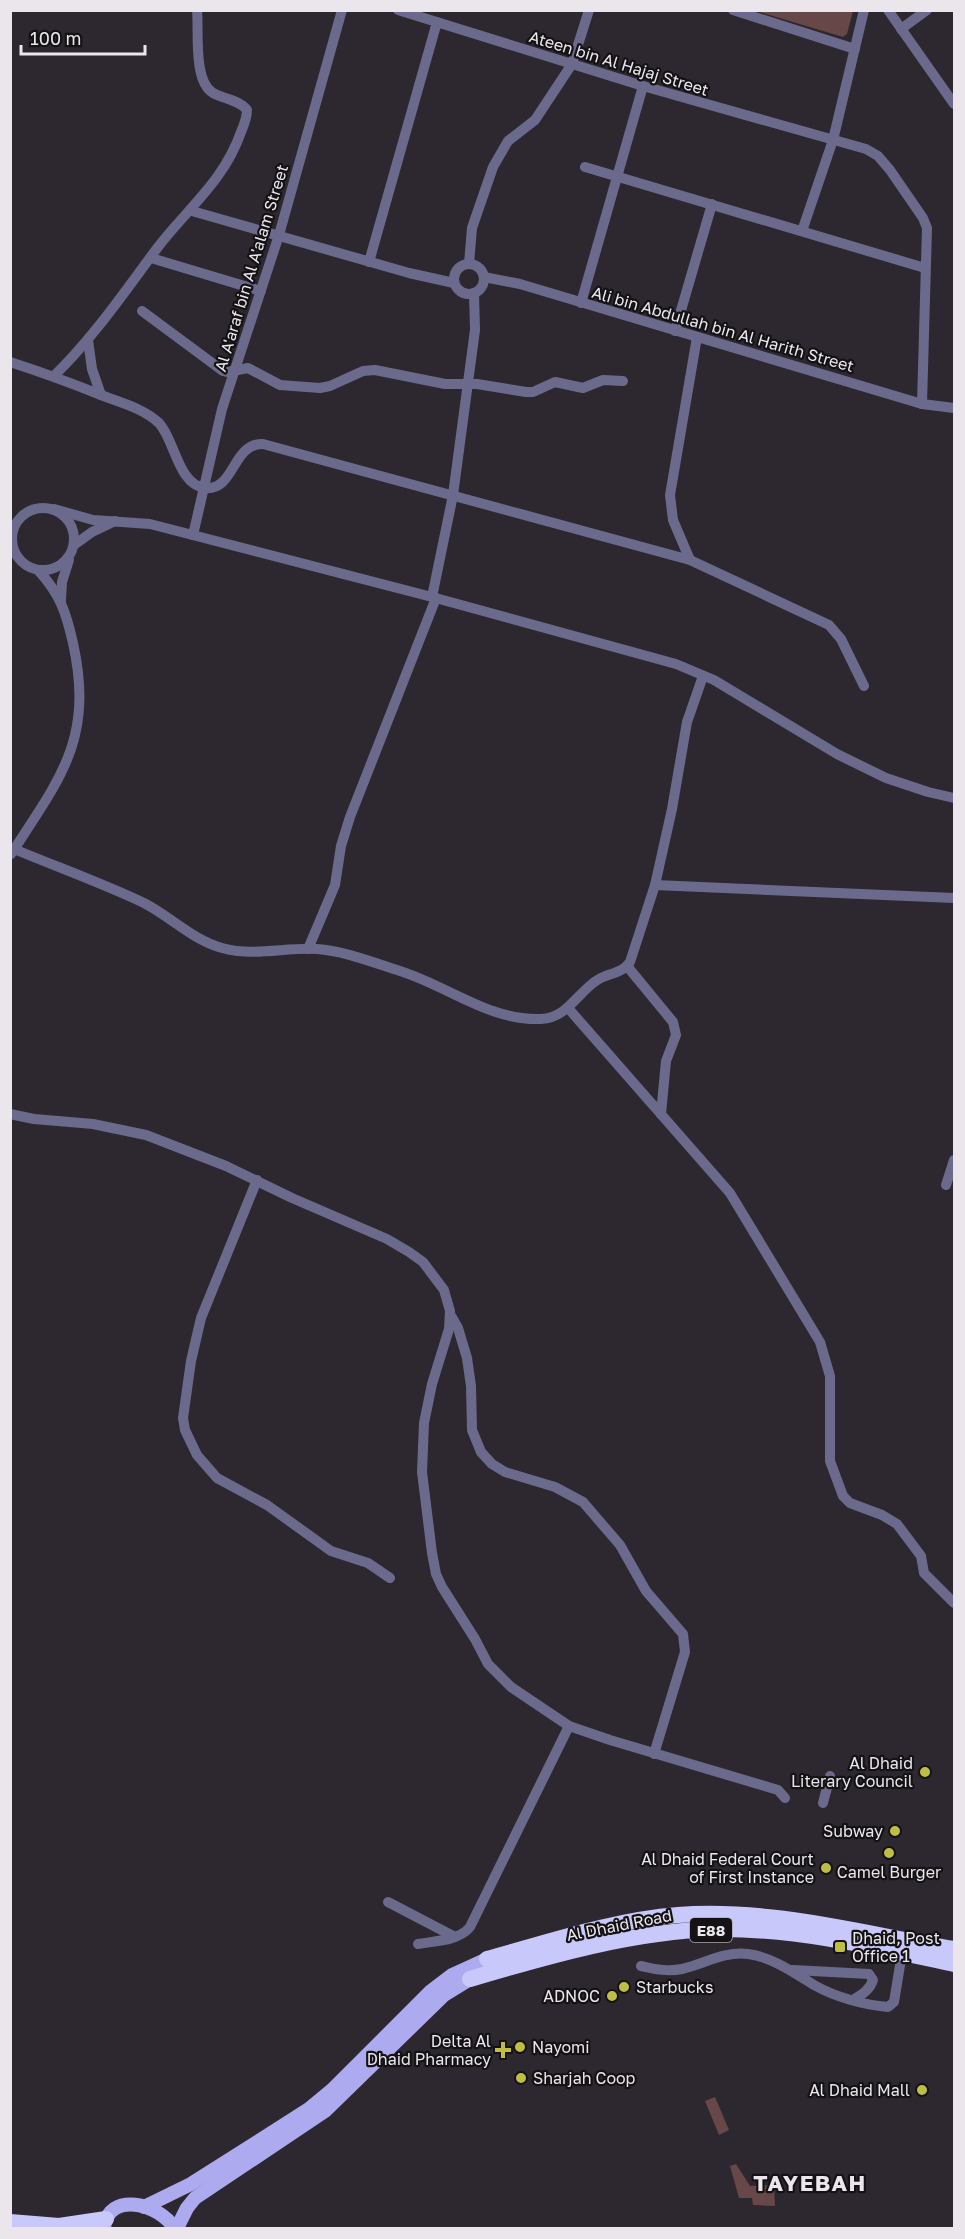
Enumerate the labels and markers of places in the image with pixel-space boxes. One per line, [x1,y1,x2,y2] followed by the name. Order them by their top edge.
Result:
[791,1753,913,1791] place label: Al Dhaid Literary Council
[918,1765,932,1779] marker: Al Dhaid Literary Council
[823,1821,883,1841] place label: Subway
[888,1824,902,1838] marker: Subway
[882,1846,896,1860] marker: Camel Burger
[641,1849,814,1887] place label: Al Dhaid Federal Court of First Instance
[819,1861,833,1875] marker: Al Dhaid Federal Court of First Instance
[837,1862,941,1882] place label: Camel Burger
[852,1928,940,1966] place label: Dhaid, Post Office 1
[833,1940,847,1954] marker: Dhaid, Post Office 1
[636,1977,713,1997] place label: Starbucks
[617,1980,631,1994] marker: Starbucks
[543,1986,600,2006] place label: ADNOC
[605,1989,619,2003] marker: ADNOC
[367,2031,491,2069] place label: Delta Al Dhaid Pharmacy
[532,2037,590,2057] place label: Nayomi
[513,2040,527,2054] marker: Nayomi
[496,2043,510,2057] marker: Delta Al Dhaid Pharmacy
[533,2068,636,2088] place label: Sharjah Coop
[514,2071,528,2085] marker: Sharjah Coop
[809,2080,910,2100] place label: Al Dhaid Mall
[915,2083,929,2097] marker: Al Dhaid Mall

